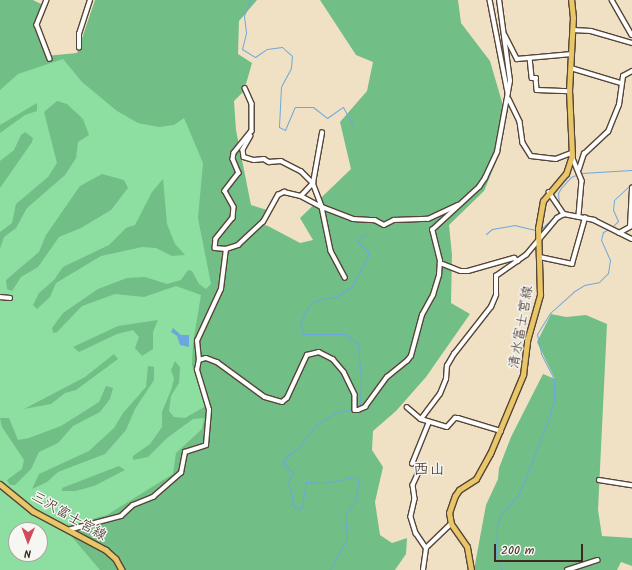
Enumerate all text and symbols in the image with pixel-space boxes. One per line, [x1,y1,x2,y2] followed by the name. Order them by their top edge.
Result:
[505,284,537,370] street label: 清水富士宮線
[413,460,445,480] district label: 西山
[28,488,110,544] street label: 三沢富士宮線
[8,522,48,562] north arrow
[496,536,585,562] scale bar
[501,541,534,560] text: 200 m
[24,544,31,562] text: N

